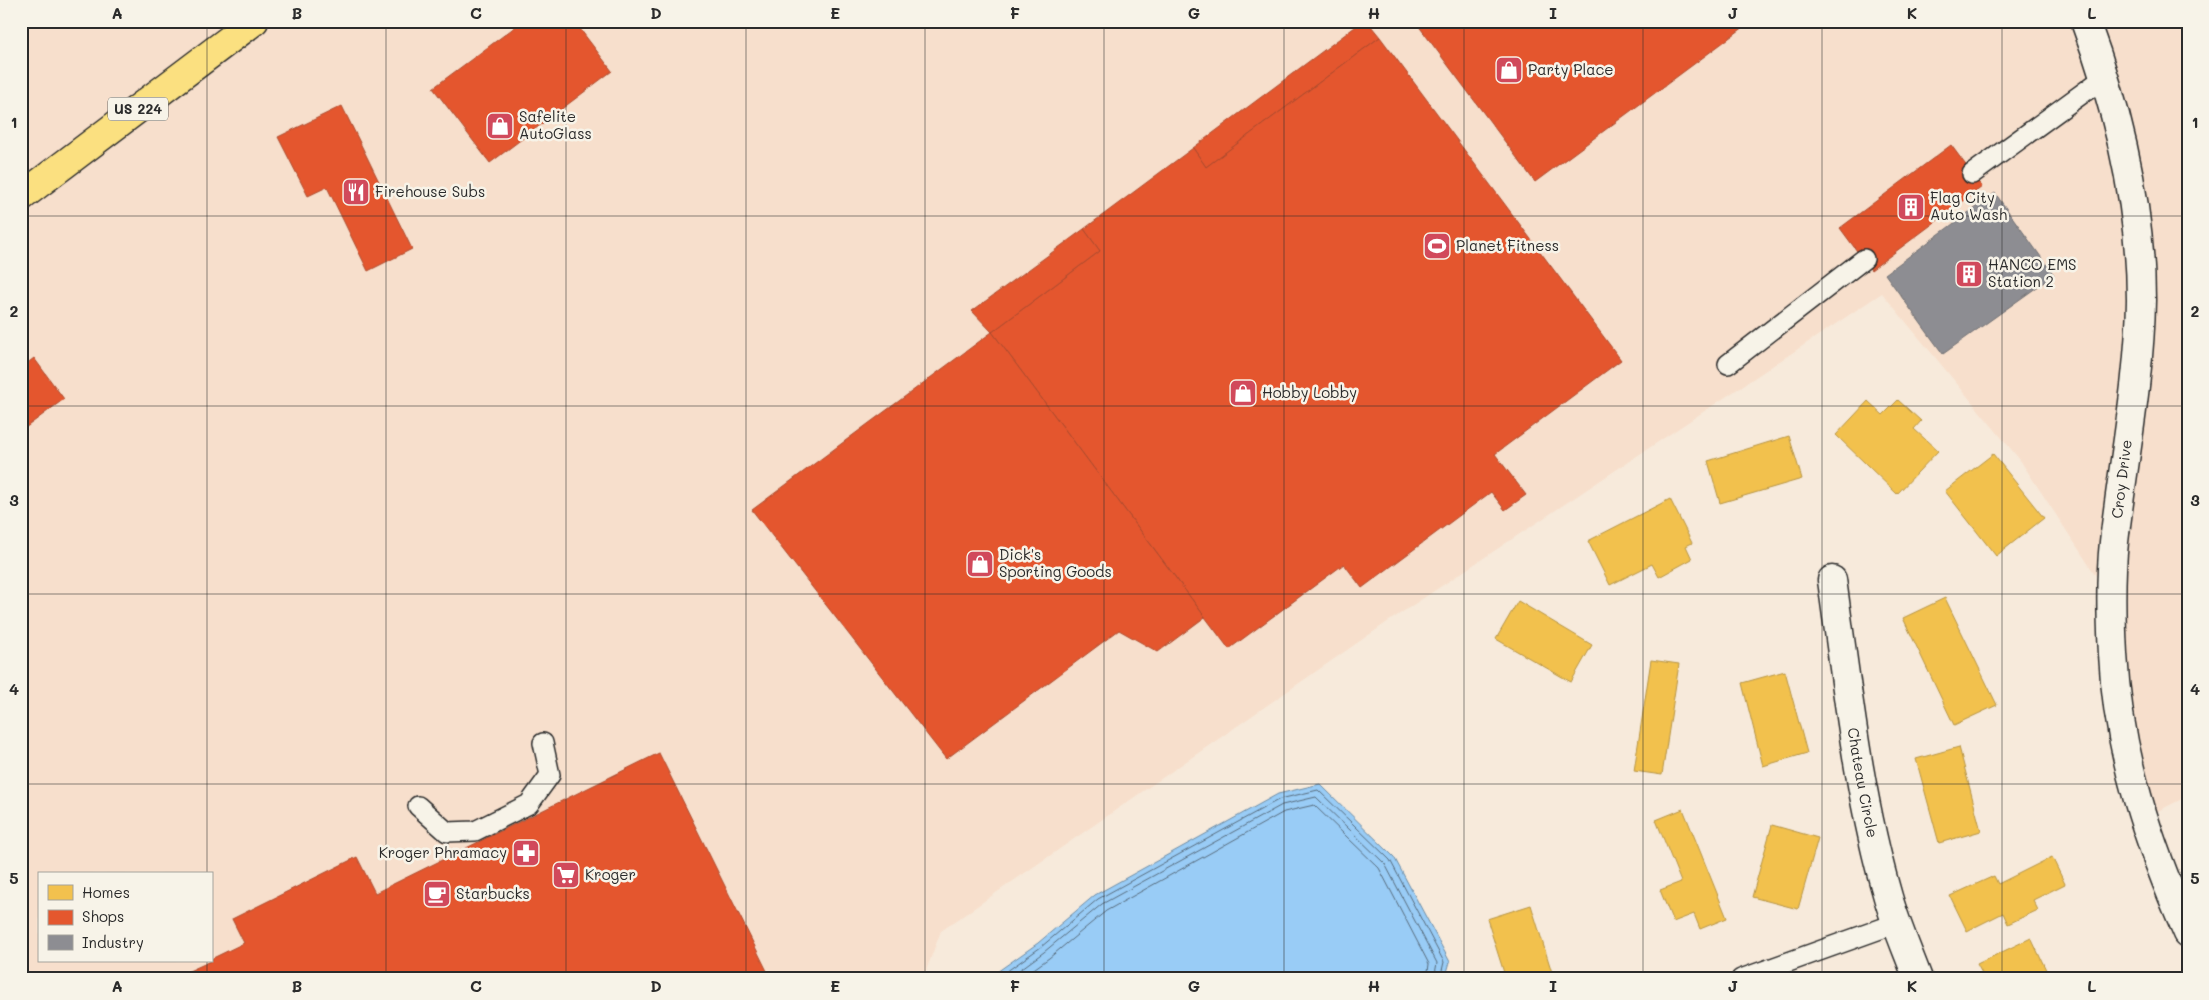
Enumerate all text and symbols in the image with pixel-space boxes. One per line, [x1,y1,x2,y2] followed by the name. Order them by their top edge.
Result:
[111,2,123,23] text: A
[292,2,302,23] text: B
[470,2,482,23] text: C
[650,2,662,23] text: D
[830,2,840,23] text: E
[1010,2,1020,23] text: F
[1188,2,1200,23] text: G
[1368,2,1380,23] text: H
[1549,2,1557,23] text: I
[1728,2,1738,23] text: J
[1907,2,1917,23] text: K
[2087,2,2097,23] text: L
[1494,55,1524,85] shop icon: Party Place
[1528,59,1614,79] place label: Party Place
[108,98,168,120] road number: US 224
[519,106,592,143] place label: Safelite AutoGlass
[10,111,18,132] text: 1
[485,111,515,141] shop icon: Safelite AutoGlass
[2191,111,2199,132] text: 1
[341,177,371,207] restaurant icon: Firehouse Subs
[375,181,485,201] place label: Firehouse Subs
[1930,187,2007,224] place label: Flag City Auto Wash
[1896,192,1926,222] building icon: Flag City Auto Wash
[1422,231,1452,261] sports icon: Planet Fitness
[1456,235,1559,255] place label: Planet Fitness
[1988,254,2077,291] place label: HANCO EMS Station 2
[1954,259,1984,289] building icon: HANCO EMS Station 2
[10,300,19,321] text: 2
[2191,300,2200,321] text: 2
[1228,378,1258,408] shop icon: Hobby Lobby
[1262,382,1357,402] place label: Hobby Lobby
[2106,438,2136,520] street label: Croy Drive
[9,489,19,510] text: 3
[2190,489,2200,510] text: 3
[999,544,1112,581] place label: Dick's Sporting Goods
[965,549,995,579] shop icon: Dick's Sporting Goods
[9,678,19,699] text: 4
[2190,678,2200,699] text: 4
[1844,726,1883,839] street label: Chateau Circle
[511,838,541,868] pharmacy icon: Kroger Phramacy
[379,842,507,862] place label: Kroger Phramacy
[551,860,581,890] supermarket icon: Kroger
[585,864,636,884] place label: Kroger
[9,867,19,888] text: 5
[2190,867,2200,888] text: 5
[38,872,212,962] legend
[422,879,452,909] cafe icon: Starbucks
[82,882,130,902] text: Homes
[456,883,530,903] place label: Starbucks
[82,906,124,926] text: Shops
[82,932,144,952] text: Industry
[111,975,123,996] text: A
[292,975,302,996] text: B
[470,975,482,996] text: C
[650,975,662,996] text: D
[830,975,840,996] text: E
[1010,975,1020,996] text: F
[1188,975,1200,996] text: G
[1368,975,1380,996] text: H
[1549,975,1557,996] text: I
[1728,975,1738,996] text: J
[1907,975,1917,996] text: K
[2087,975,2097,996] text: L

